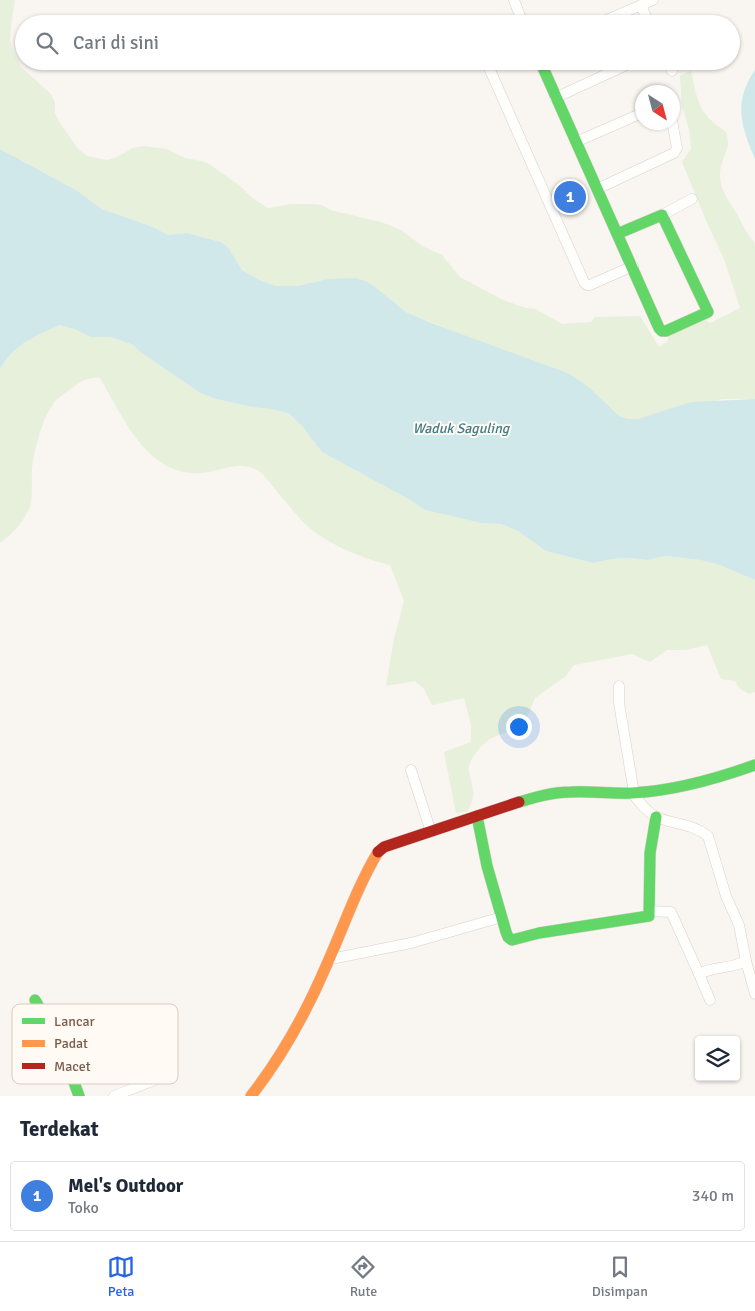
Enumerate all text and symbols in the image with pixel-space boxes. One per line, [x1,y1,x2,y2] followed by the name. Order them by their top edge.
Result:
[15,15,740,70] search box
[33,29,61,57] icon: search
[73,31,159,55] text: Cari di sini
[635,85,680,130] north arrow
[554,178,586,216] pin: 1
[413,420,511,437] water label: Waduk Saguling
[506,714,532,740] your location
[12,1004,178,1084] legend
[54,1013,96,1030] text: Lancar
[54,1035,88,1052] text: Padat
[695,1036,740,1081] map controls
[695,1036,740,1081] button: layers
[54,1058,91,1075] text: Macet
[20,1116,99,1142] text: Terdekat
[68,1174,183,1198] text: Mel's Outdoor
[33,1186,41,1206] text: 1
[692,1186,734,1206] text: 340 m
[68,1198,99,1218] text: Toko
[107,1253,135,1300] tab: Peta
[349,1253,377,1300] tab: Rute
[592,1253,648,1300] tab: Disimpan

